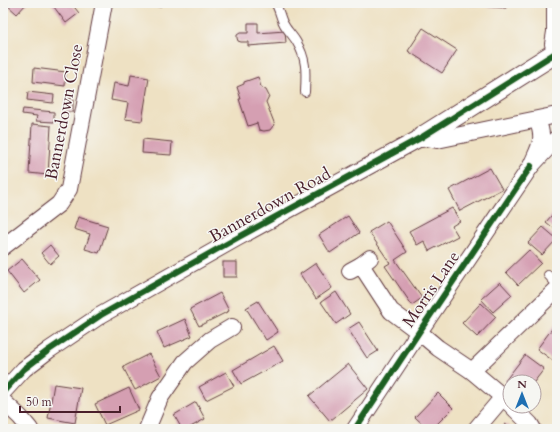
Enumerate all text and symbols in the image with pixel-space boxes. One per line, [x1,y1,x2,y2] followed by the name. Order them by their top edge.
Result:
[40,42,88,182] street label: Bannerdown Close
[205,162,335,248] street label: Bannerdown Road
[397,246,465,332] street label: Morris Lane
[502,374,542,414] north arrow
[517,377,527,392] text: N
[20,388,120,414] scale bar
[26,394,53,410] text: 50 m

